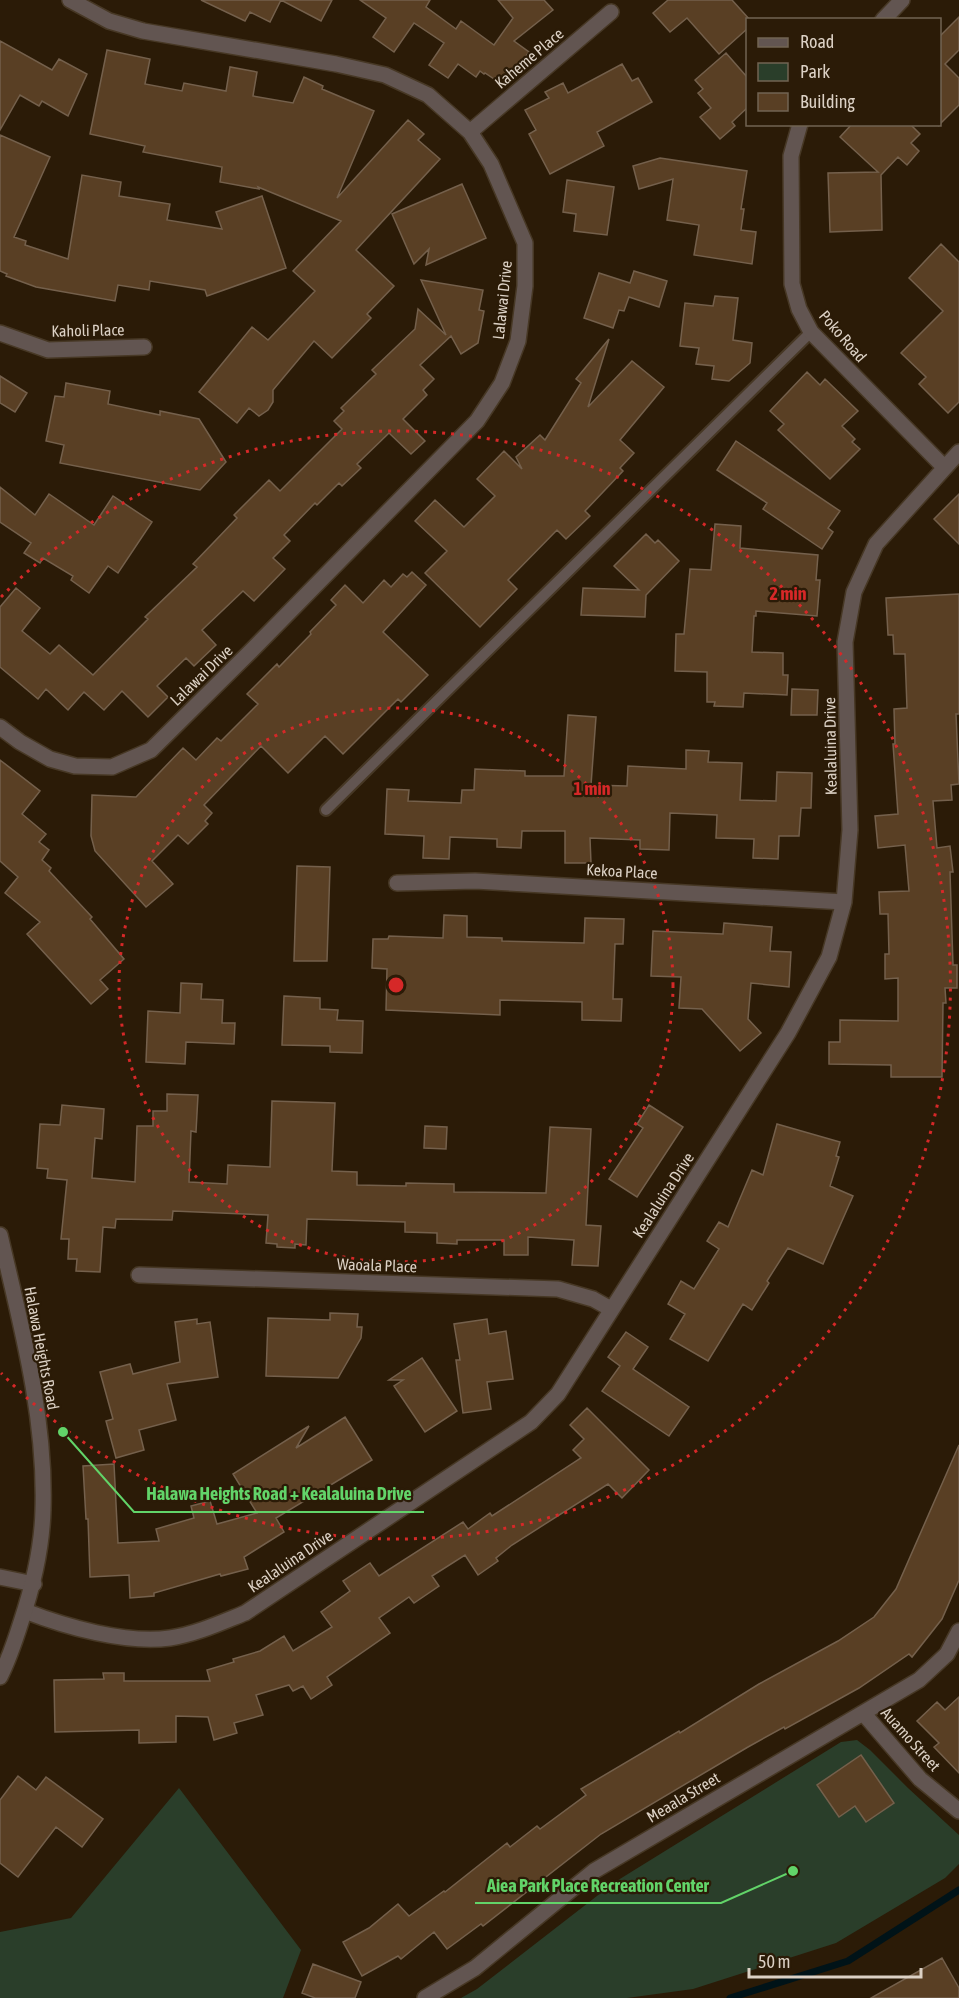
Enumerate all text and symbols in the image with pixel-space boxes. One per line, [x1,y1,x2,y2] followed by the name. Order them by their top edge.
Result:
[746,18,941,126] legend
[491,24,567,92] street label: Kaheme Place
[800,31,834,52] text: Road
[800,61,830,82] text: Park
[800,91,855,112] text: Building
[489,260,515,340] street label: Lalawai Drive
[816,307,870,365] street label: Poko Road
[51,320,125,340] street label: Kaholi Place
[770,583,807,604] text: 2 min
[166,641,236,709] street label: Lalawai Drive
[820,697,840,795] street label: Kealaluina Drive
[574,778,611,799] text: 1 min
[586,860,658,882] street label: Kekoa Place
[386,975,406,995] centre of rings
[629,1149,697,1241] street label: Kealaluina Drive
[337,1255,417,1275] street label: Waoala Place
[20,1285,63,1411] street label: Halawa Heights Road
[134,1476,424,1512] callout: Halawa Heights Road + Kealaluina Drive
[146,1483,412,1504] text: Halawa Heights Road + Kealaluina Drive
[244,1526,336,1596] street label: Kealaluina Drive
[878,1703,944,1775] street label: Auamo Street
[643,1768,723,1826] street label: Meaala Street
[475,1867,721,1903] callout: Aiea Park Place Recreation Center
[486,1875,710,1896] text: Aiea Park Place Recreation Center
[749,1941,922,1979] scale bar
[758,1951,790,1972] text: 50 m

